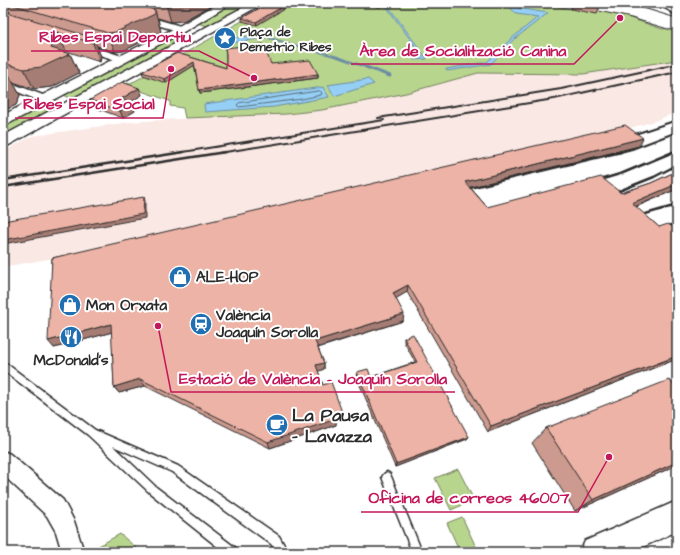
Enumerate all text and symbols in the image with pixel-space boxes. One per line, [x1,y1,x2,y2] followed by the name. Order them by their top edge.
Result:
[31,23,199,51] callout: Ribes Espai Deportiu
[240,23,332,56] place label: Plaça de Demetrio Ribes
[212,25,238,51] place icon: Plaça de Demetrio Ribes
[39,26,191,48] text: Ribes Espai Deportiu
[351,36,574,64] callout: Àrea de Socialització Canina
[360,40,567,62] text: Àrea de Socialització Canina
[15,90,163,118] callout: Ribes Espai Social
[23,93,155,115] text: Ribes Espai Social
[167,264,193,290] shop icon: ALE-HOP
[196,267,259,288] place label: ALE-HOP
[57,292,83,318] shop icon: Mon Orxata
[86,295,167,316] place label: Mon Orxata
[215,305,319,343] place label: València Joaquín Sorolla
[188,311,214,337] station icon: València Joaquín Sorolla
[58,324,84,350] restaurant icon: McDonald's
[33,350,109,371] place label: McDonald's
[171,364,455,392] callout: Estació de València - Joaquín Sorolla
[179,368,448,390] text: Estació de València - Joaquín Sorolla
[292,403,373,449] place label: La Pausa - Lavazza
[264,412,290,438] cafe icon: La Pausa - Lavazza
[361,484,578,512] callout: Oficina de correos 46007
[369,487,570,509] text: Oficina de correos 46007

